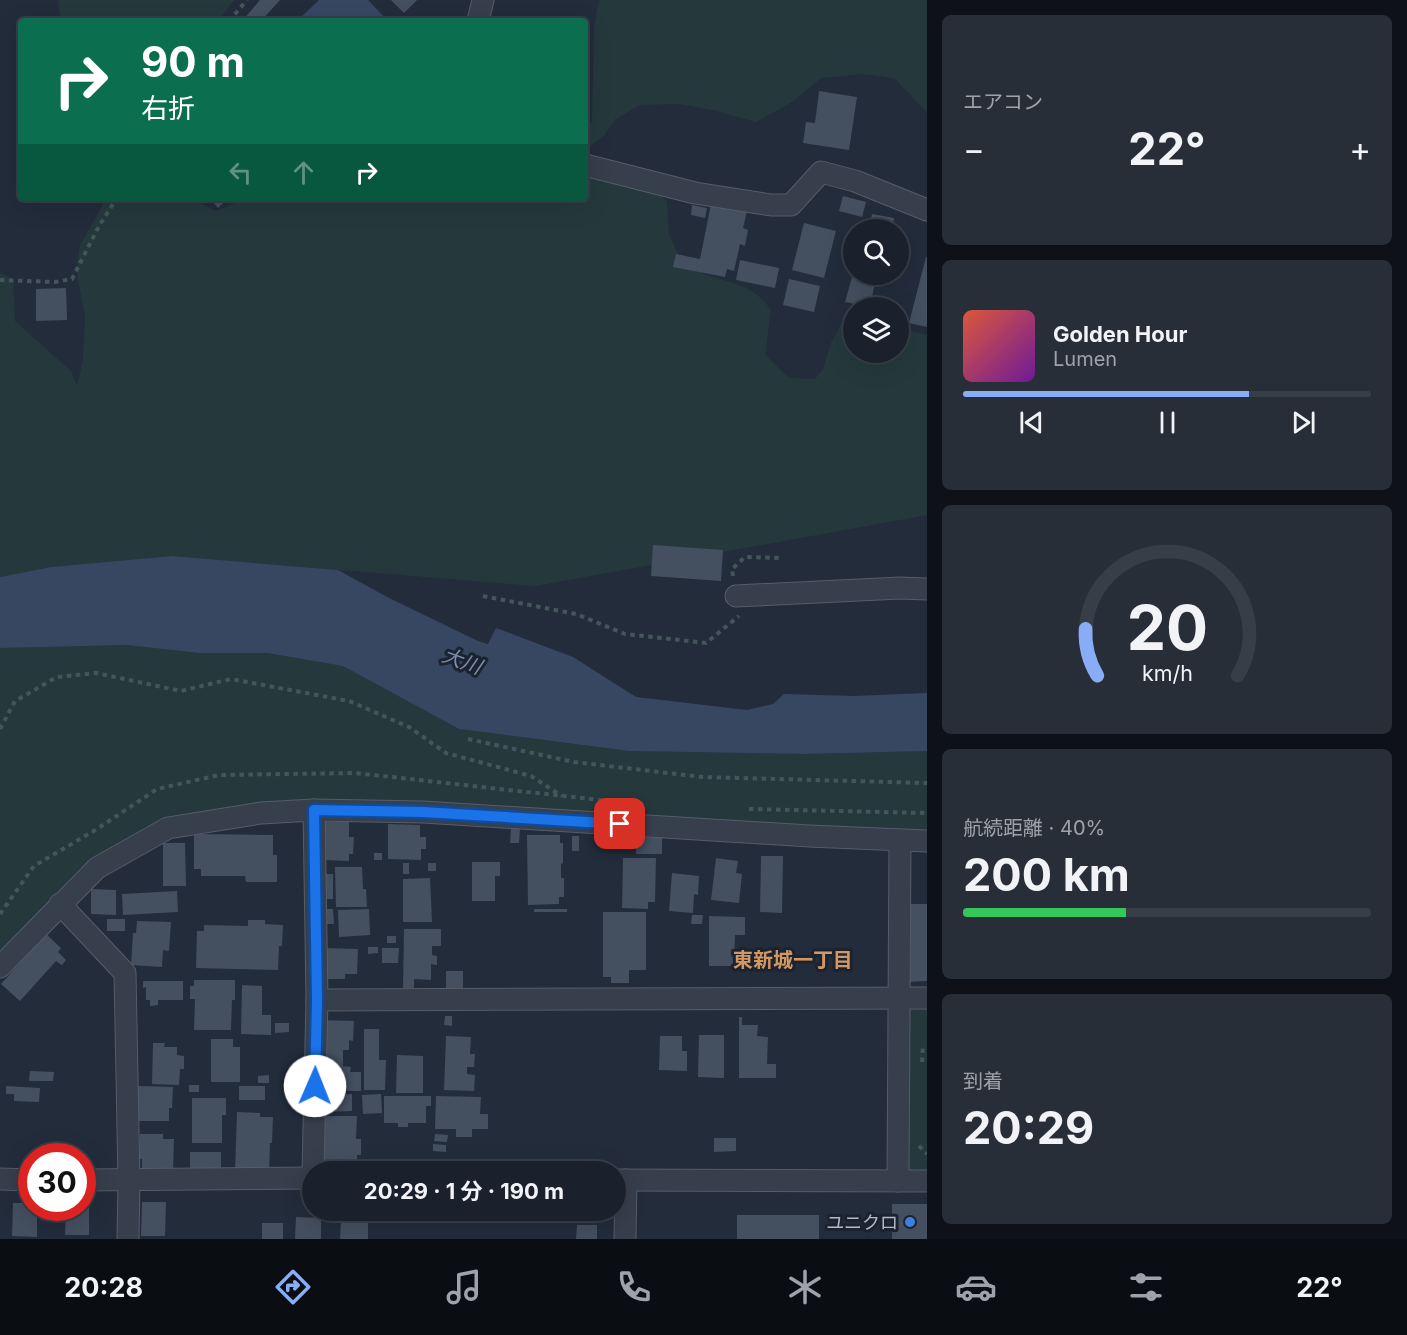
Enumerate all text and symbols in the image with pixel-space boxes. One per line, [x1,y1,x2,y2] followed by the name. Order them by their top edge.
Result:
[141,36,245,87] text: 90 m
[42,42,120,120] icon: right
[963,90,1043,114] text: エアコン
[141,92,195,125] text: 右折
[1128,121,1206,176] text: 22°
[963,129,985,169] text: −
[1349,129,1371,169] text: +
[224,156,257,189] icon: left
[287,156,320,189] icon: ahead
[350,156,383,189] icon: right
[843,219,909,363] map controls
[843,219,909,285] button: search
[843,297,909,363] button: layers
[1053,321,1187,347] text: Golden Hour
[1053,347,1117,371] text: Lumen
[1015,406,1048,439] icon: previous
[1151,406,1184,439] icon: pause
[1287,406,1320,439] icon: next
[1126,591,1208,666] text: 20
[439,643,487,680] water label: 大川
[1142,661,1192,687] text: km/h
[594,798,645,849] pin
[603,807,636,840] icon: arrive
[963,816,1105,840] text: 航続距離 · 40%
[963,847,1130,902] text: 200 km
[733,948,853,972] district label: 東新城一丁目
[283,1054,347,1118] position arrow
[963,1069,1003,1093] text: 到着
[963,1100,1094,1155] text: 20:29
[18,1143,96,1221] speed limit sign: 30
[364,1178,564,1204] text: 20:29 · 1 分 · 190 m
[826,1212,898,1233] place label: ユニクロ
[903,1215,917,1229] marker: ユニクロ
[272,1266,314,1308] icon: directions
[443,1266,485,1308] icon: music
[613,1266,655,1308] icon: phone
[784,1266,826,1308] icon: climate
[955,1266,997,1308] icon: car
[1125,1266,1167,1308] icon: filters
[64,1271,143,1304] text: 20:28
[1296,1271,1343,1304] text: 22°

